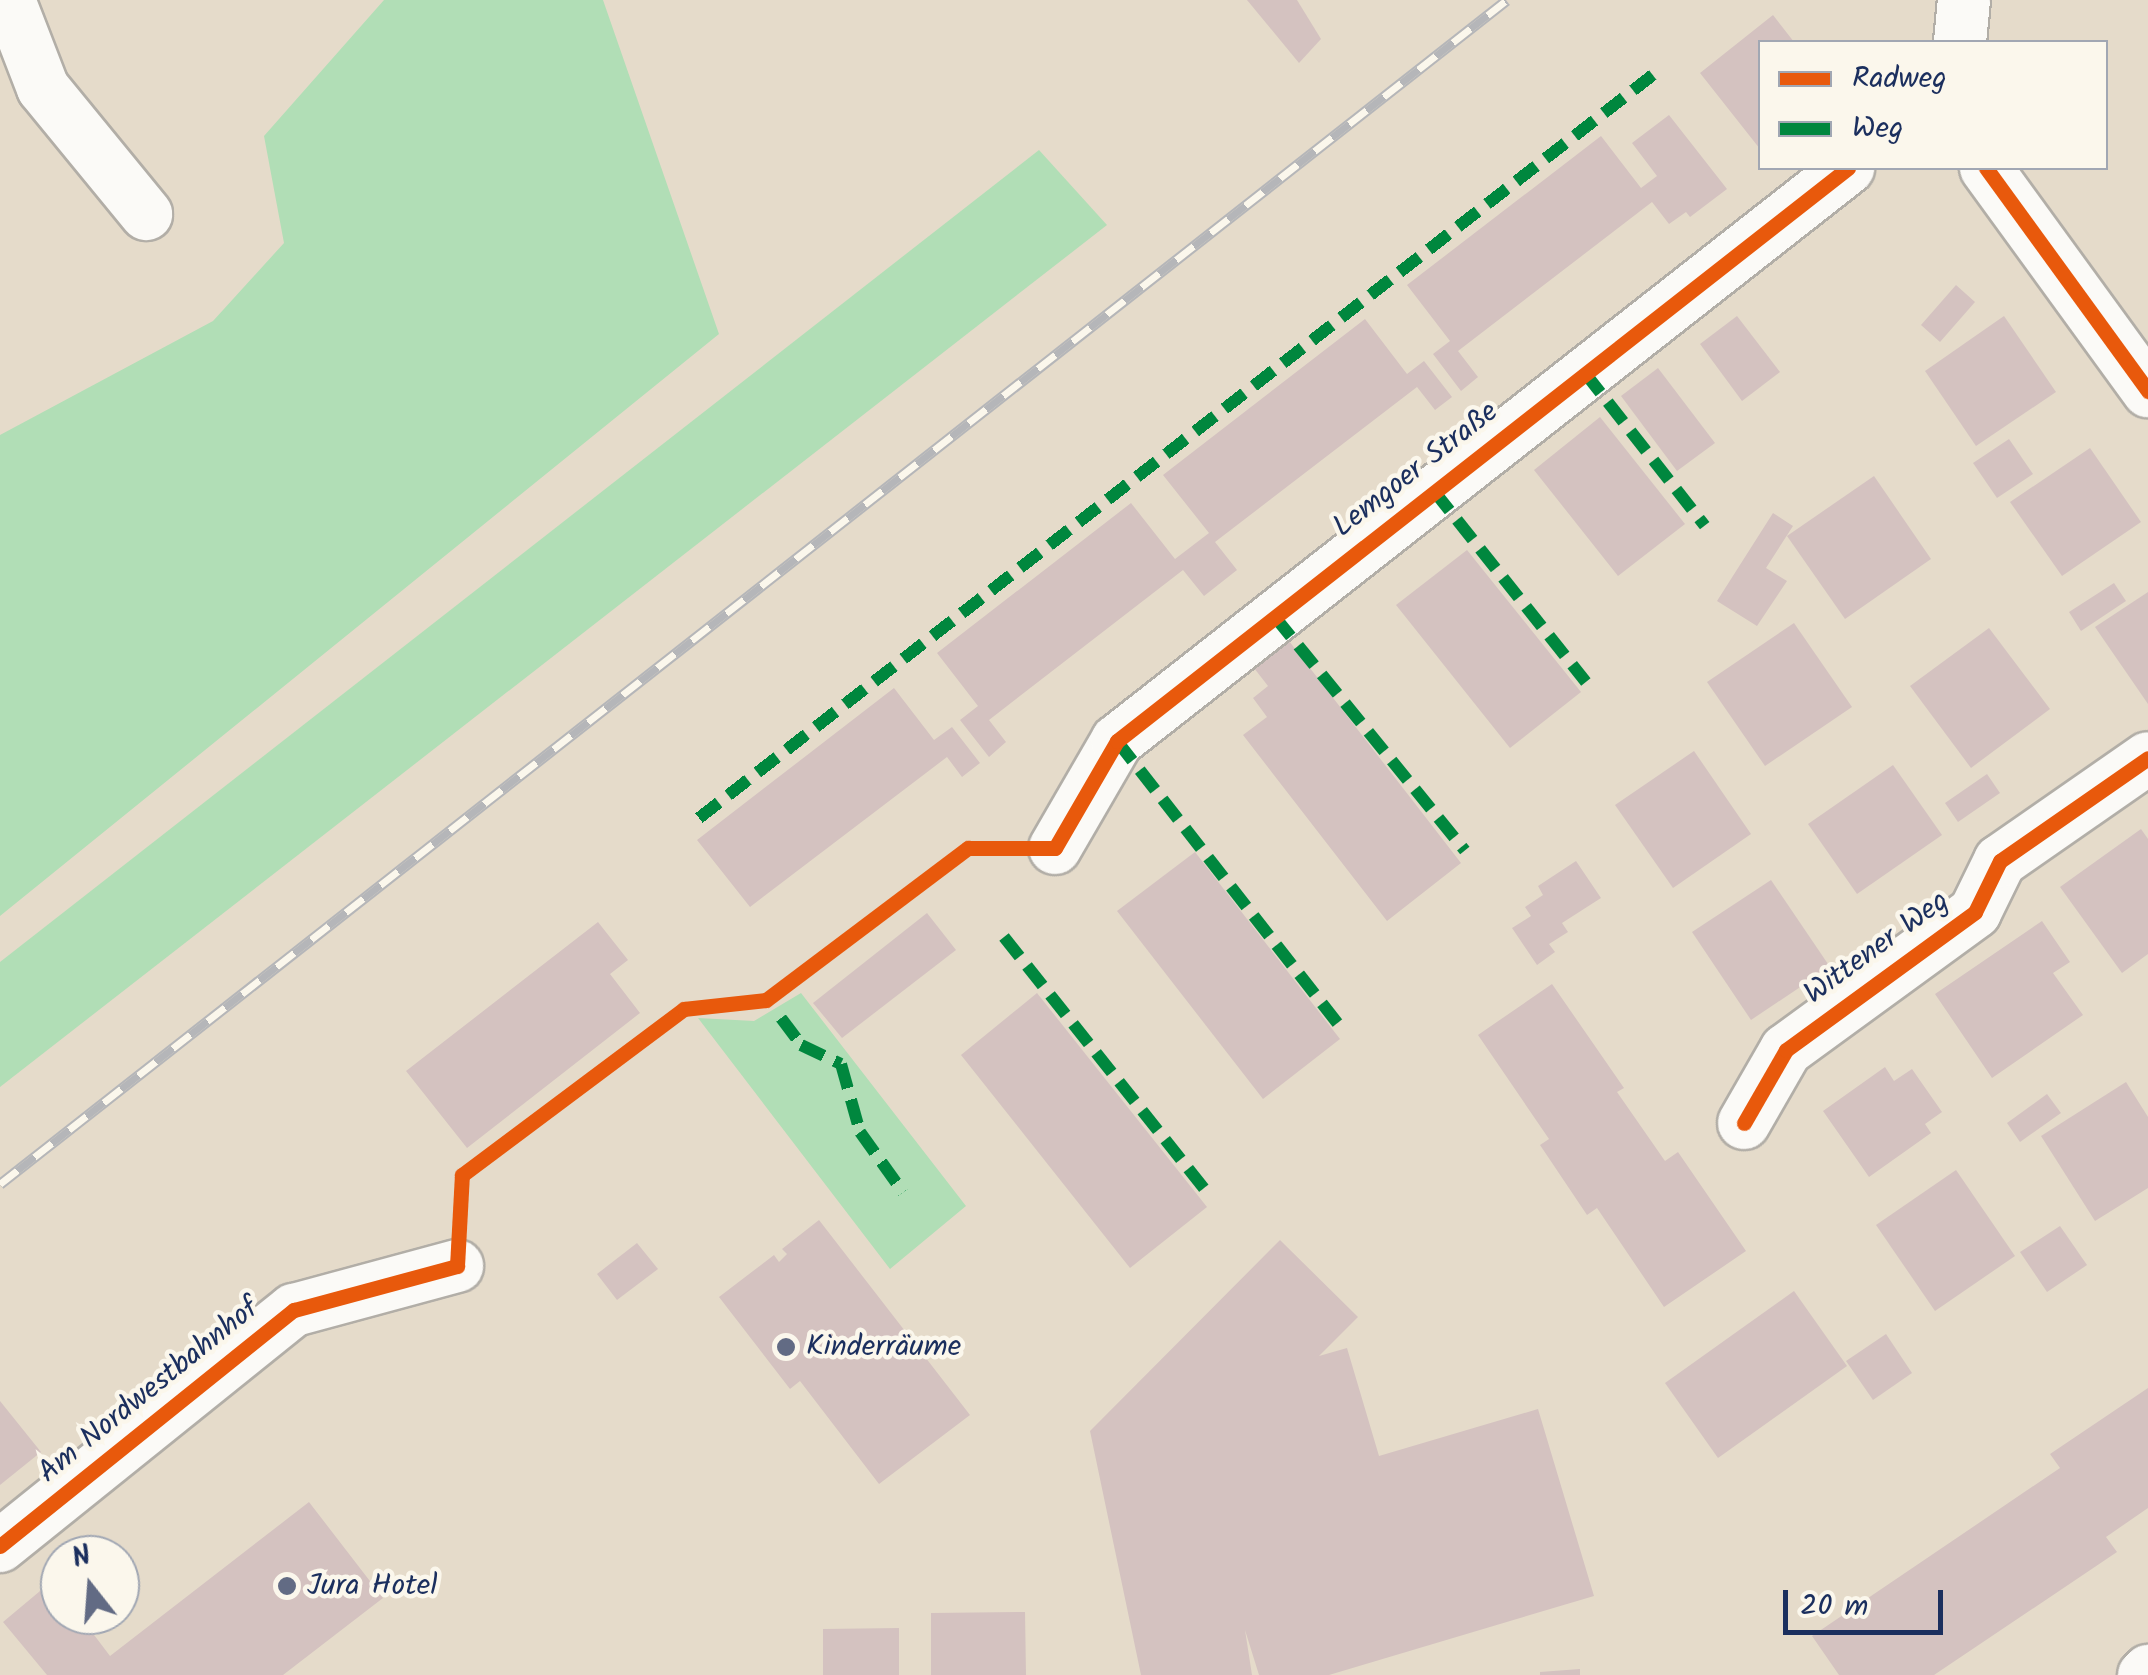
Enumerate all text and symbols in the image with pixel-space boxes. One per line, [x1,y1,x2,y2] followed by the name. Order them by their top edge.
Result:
[1758,40,2108,170] legend
[1852,55,1947,103] text: Radweg
[1852,105,1903,153] text: Weg
[1326,394,1506,546] street label: Lemgoer Straße
[1798,883,1956,1013] street label: Wittener Weg
[31,1291,267,1491] street label: Am Nordwestbahnhof
[806,1329,961,1365] place label: Kinderräume
[775,1336,797,1358] marker: Kinderräume
[67,1534,97,1582] text: N
[40,1535,140,1635] north arrow
[307,1568,438,1604] place label: Jura Hotel
[1788,1570,1948,1632] scale bar
[276,1575,298,1597] marker: Jura Hotel
[1800,1583,1868,1631] text: 20 m

